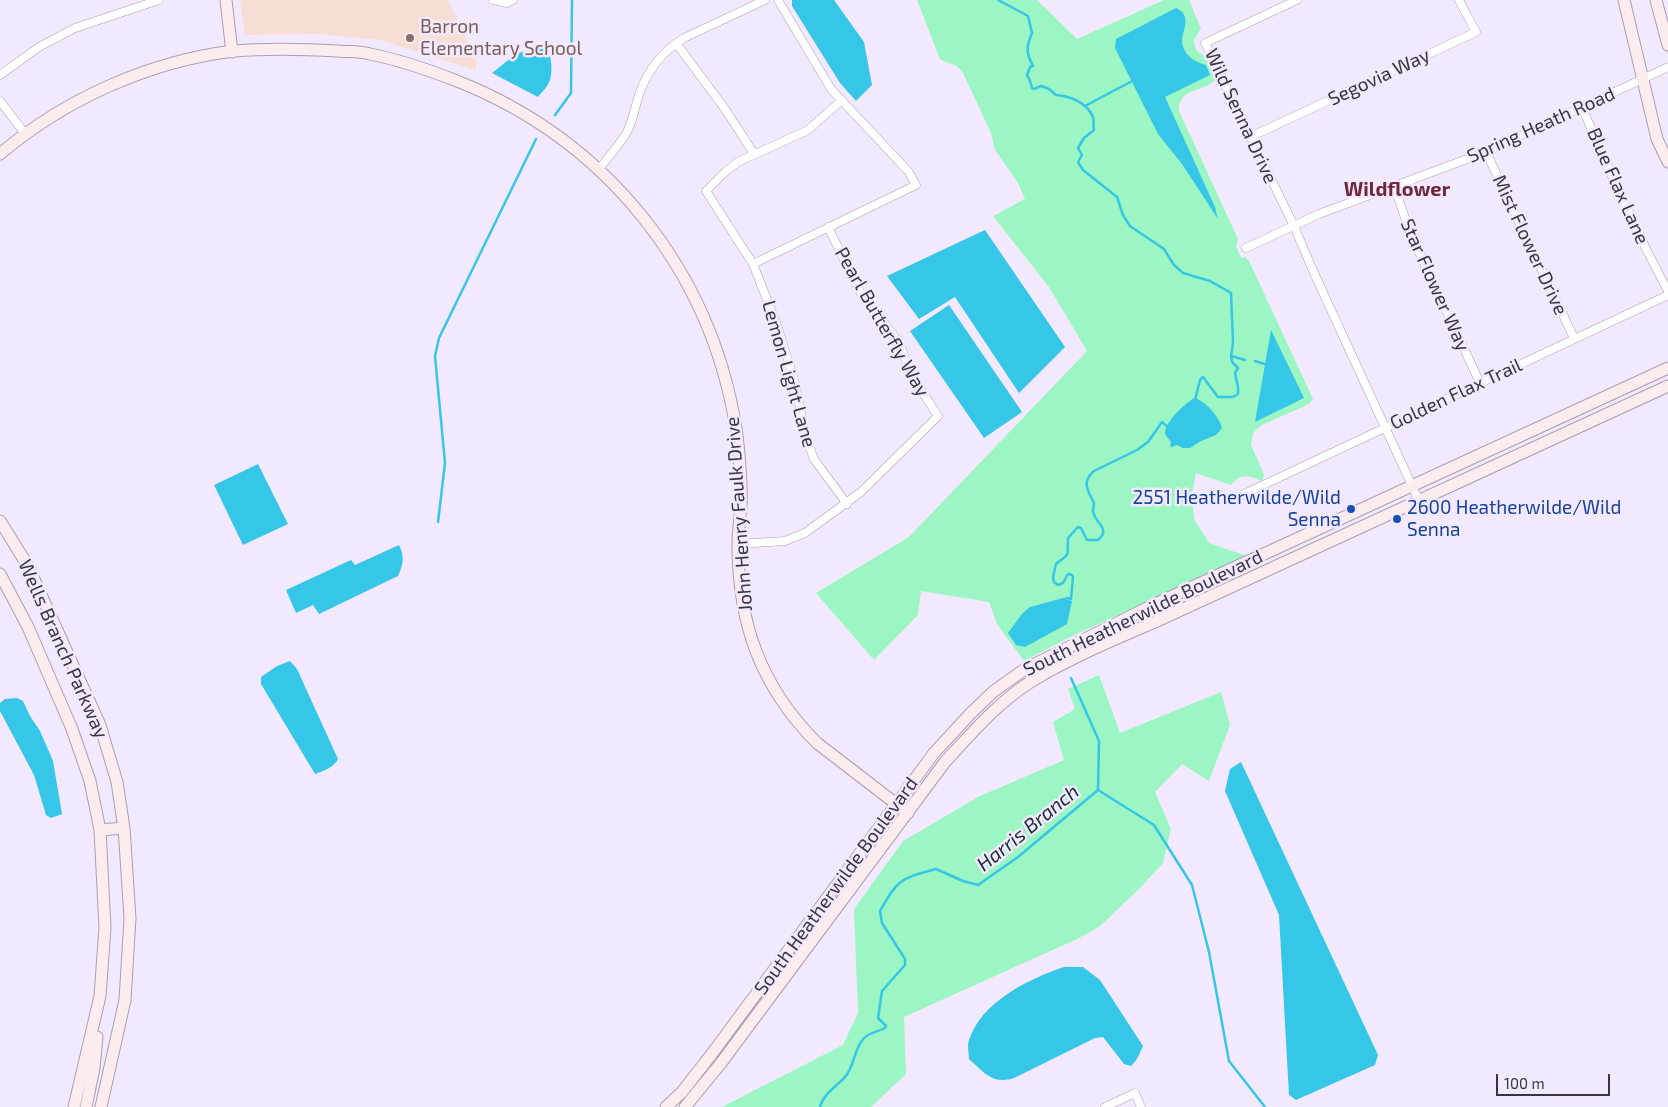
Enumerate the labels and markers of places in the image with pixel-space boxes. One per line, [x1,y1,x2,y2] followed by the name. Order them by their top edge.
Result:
[420,16,582,60] place label: Barron Elementary School
[404,32,416,44] marker: Barron Elementary School
[1133,487,1341,531] place label: 2551 Heatherwilde/Wild Senna
[1407,497,1621,541] place label: 2600 Heatherwilde/Wild Senna
[1345,503,1357,515] marker: 2551 Heatherwilde/Wild Senna
[1391,513,1403,525] marker: 2600 Heatherwilde/Wild Senna

